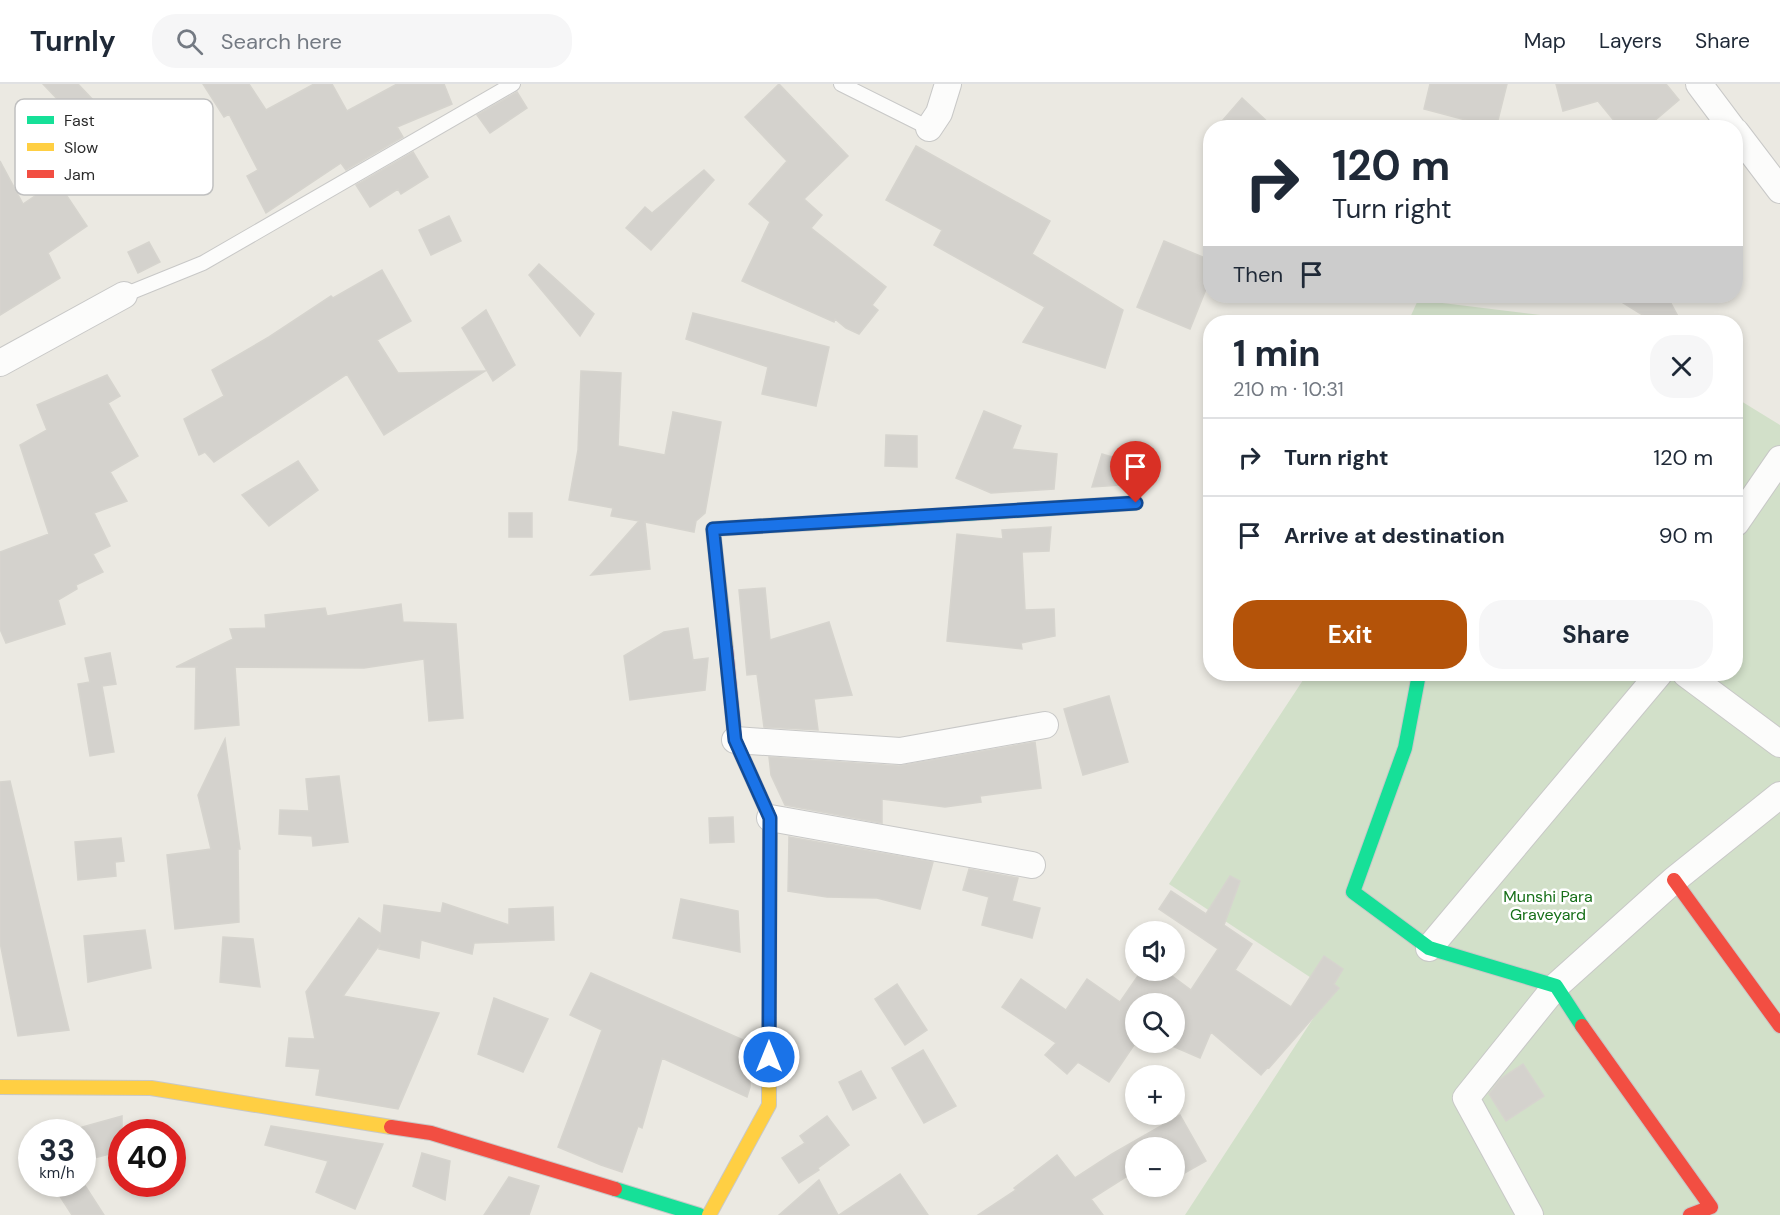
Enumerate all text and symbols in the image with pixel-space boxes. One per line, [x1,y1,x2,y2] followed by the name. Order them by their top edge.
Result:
[152,14,572,68] search box
[30,23,116,60] text: Turnly
[173,25,206,58] icon: search
[221,27,342,56] text: Search here
[1524,27,1566,55] text: Map
[1599,27,1662,55] text: Layers
[1695,27,1750,55] text: Share
[15,99,213,195] legend
[64,110,95,131] text: Fast
[64,137,98,158] text: Slow
[1332,138,1450,193] text: 120 m
[1233,144,1311,222] icon: right
[64,164,95,185] text: Jam
[1332,191,1452,226] text: Turn right
[1295,258,1328,291] icon: arrive
[1233,260,1283,289] text: Then
[1233,330,1321,377] text: 1 min
[1650,335,1713,398] button: close
[1233,376,1344,402] text: 210 m · 10:31
[1110,441,1161,503] pin
[1233,441,1266,474] icon: right
[1284,443,1389,472] text: Turn right
[1653,443,1713,472] text: 120 m
[1119,450,1152,483] icon: arrive
[1233,519,1266,552] icon: arrive
[1284,521,1505,550] text: Arrive at destination
[1659,521,1713,550] text: 90 m
[1233,600,1467,669] button: Exit
[1479,600,1713,669] button: Share
[1503,886,1593,925] park label: Munshi Para Graveyard
[1125,921,1185,1197] map controls
[1125,921,1185,981] button: sound
[1125,993,1185,1053] button: search
[737,1025,801,1089] position arrow
[1125,1065,1185,1125] button: +
[108,1119,186,1197] speed limit sign: 40
[39,1131,75,1170] text: 33
[1125,1137,1185,1197] button: −
[39,1163,75,1183] text: km/h

